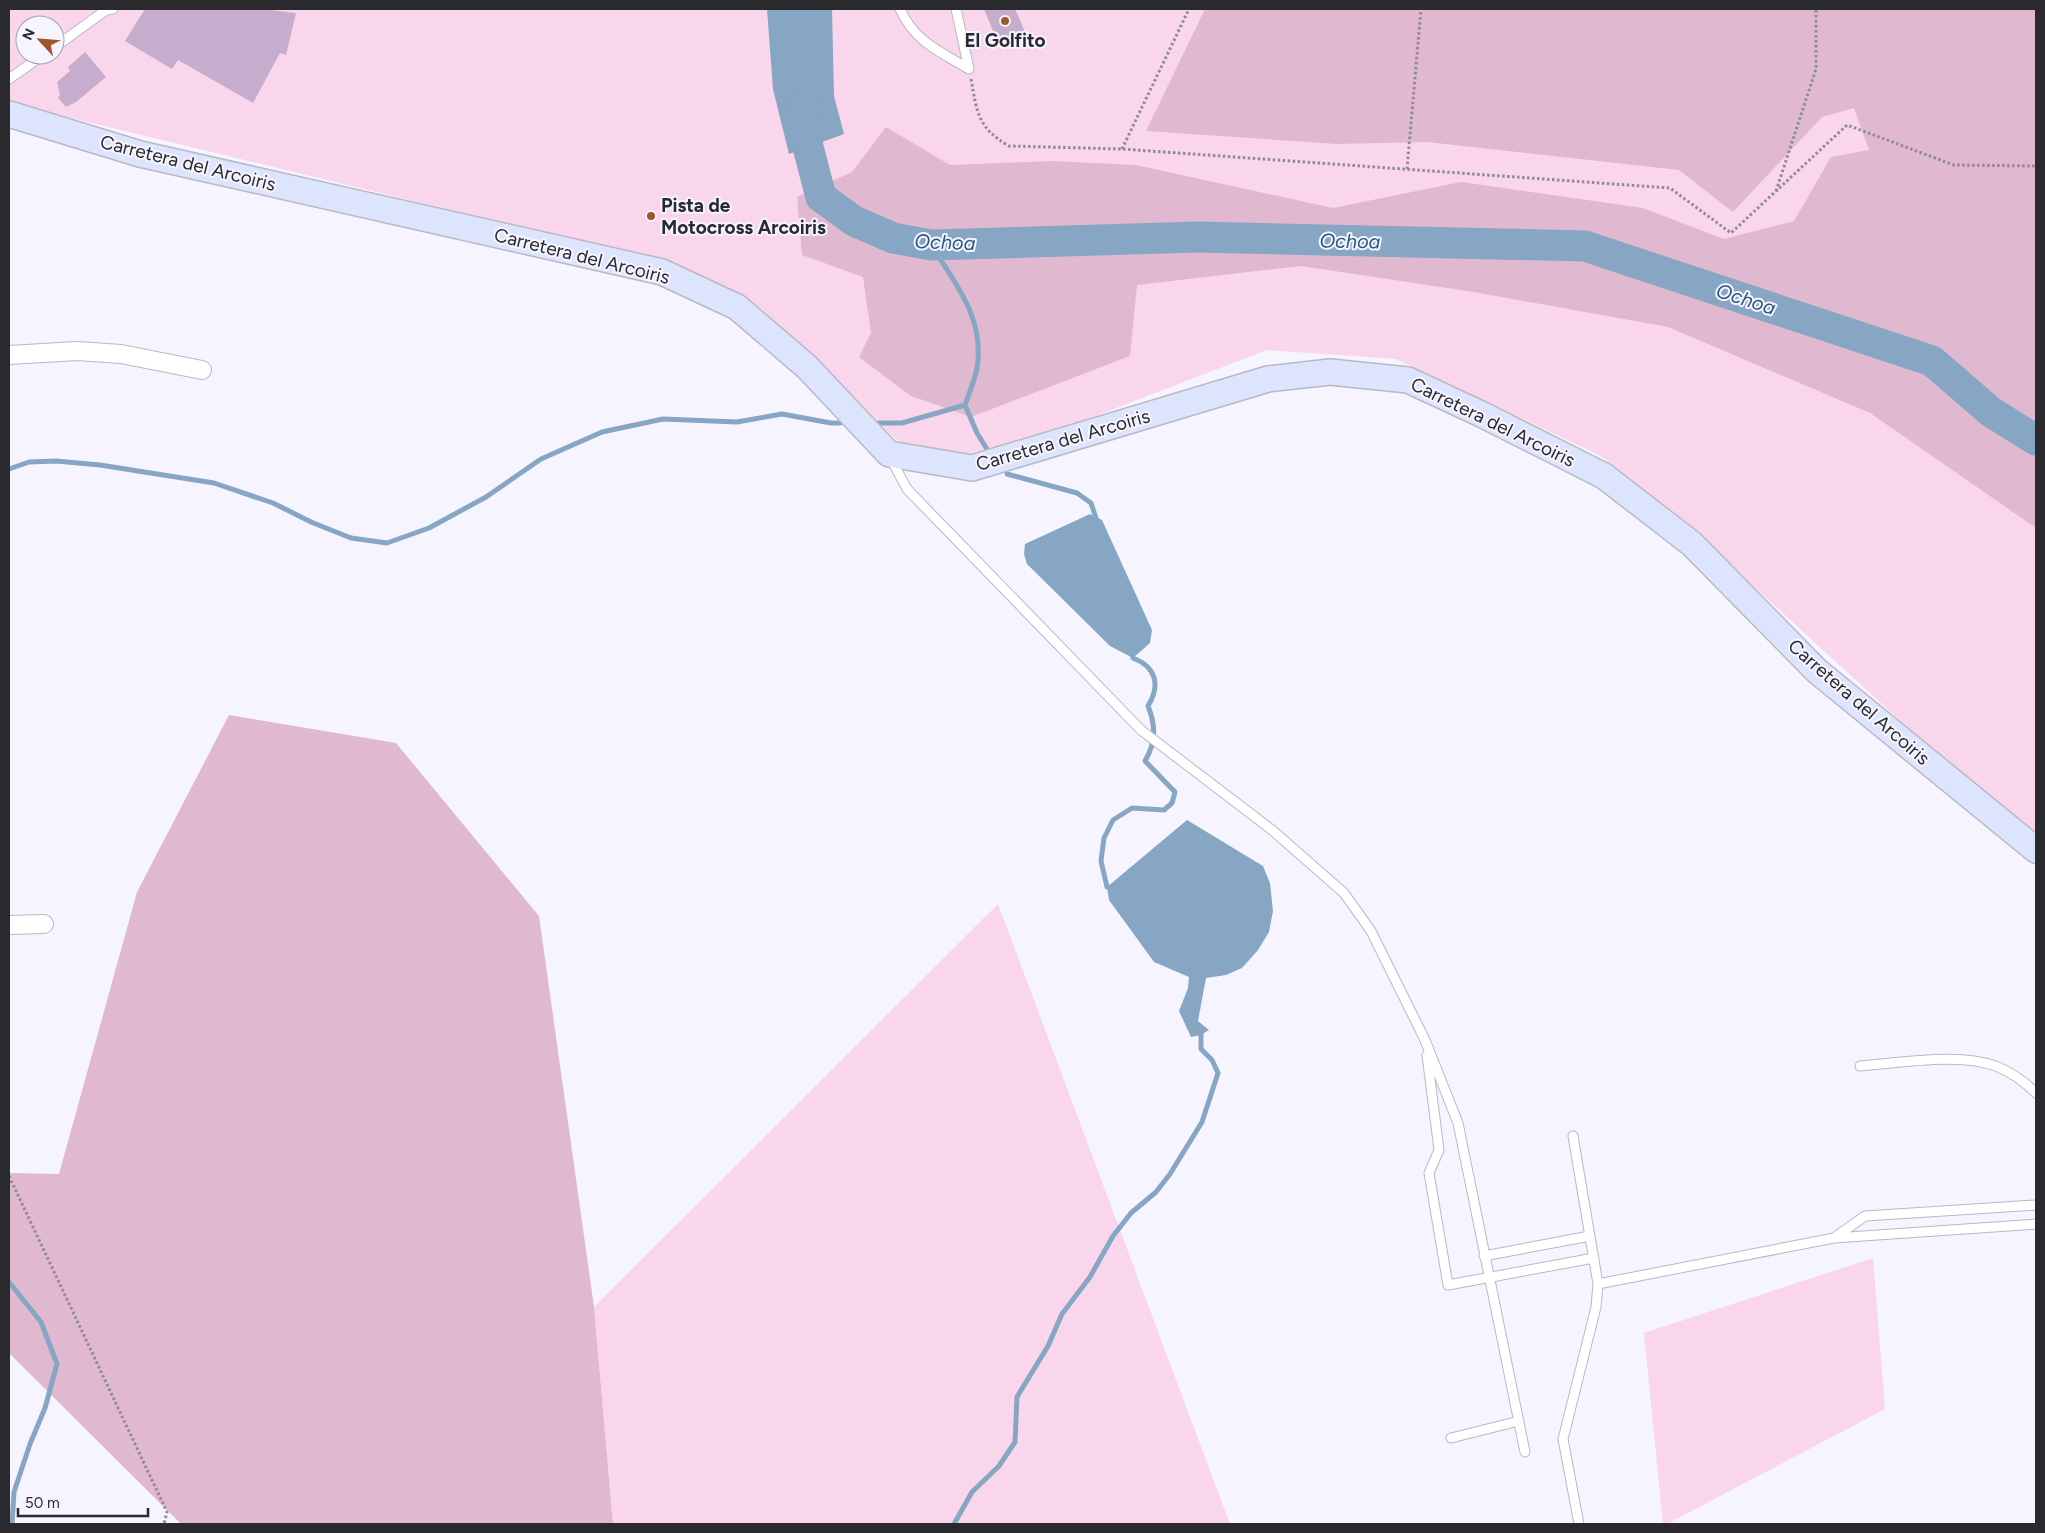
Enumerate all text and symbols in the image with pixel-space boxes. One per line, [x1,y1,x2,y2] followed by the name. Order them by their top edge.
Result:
[15,15,65,65] north arrow
[999,15,1011,27] marker: El Golfito
[19,26,39,43] text: N
[964,29,1046,52] place label: El Golfito
[98,130,278,196] street label: Carretera del Arcoiris
[661,194,826,239] place label: Pista de Motocross Arcoiris
[645,210,657,222] marker: Pista de Motocross Arcoiris
[492,223,672,289] street label: Carretera del Arcoiris
[1319,228,1381,254] water label: Ochoa
[914,229,976,255] water label: Ochoa
[1713,278,1779,320] water label: Ochoa
[1407,372,1579,472] street label: Carretera del Arcoiris
[973,404,1153,476] street label: Carretera del Arcoiris
[1784,634,1935,770] street label: Carretera del Arcoiris
[18,1486,148,1518] scale bar
[25,1494,60,1512] text: 50 m

